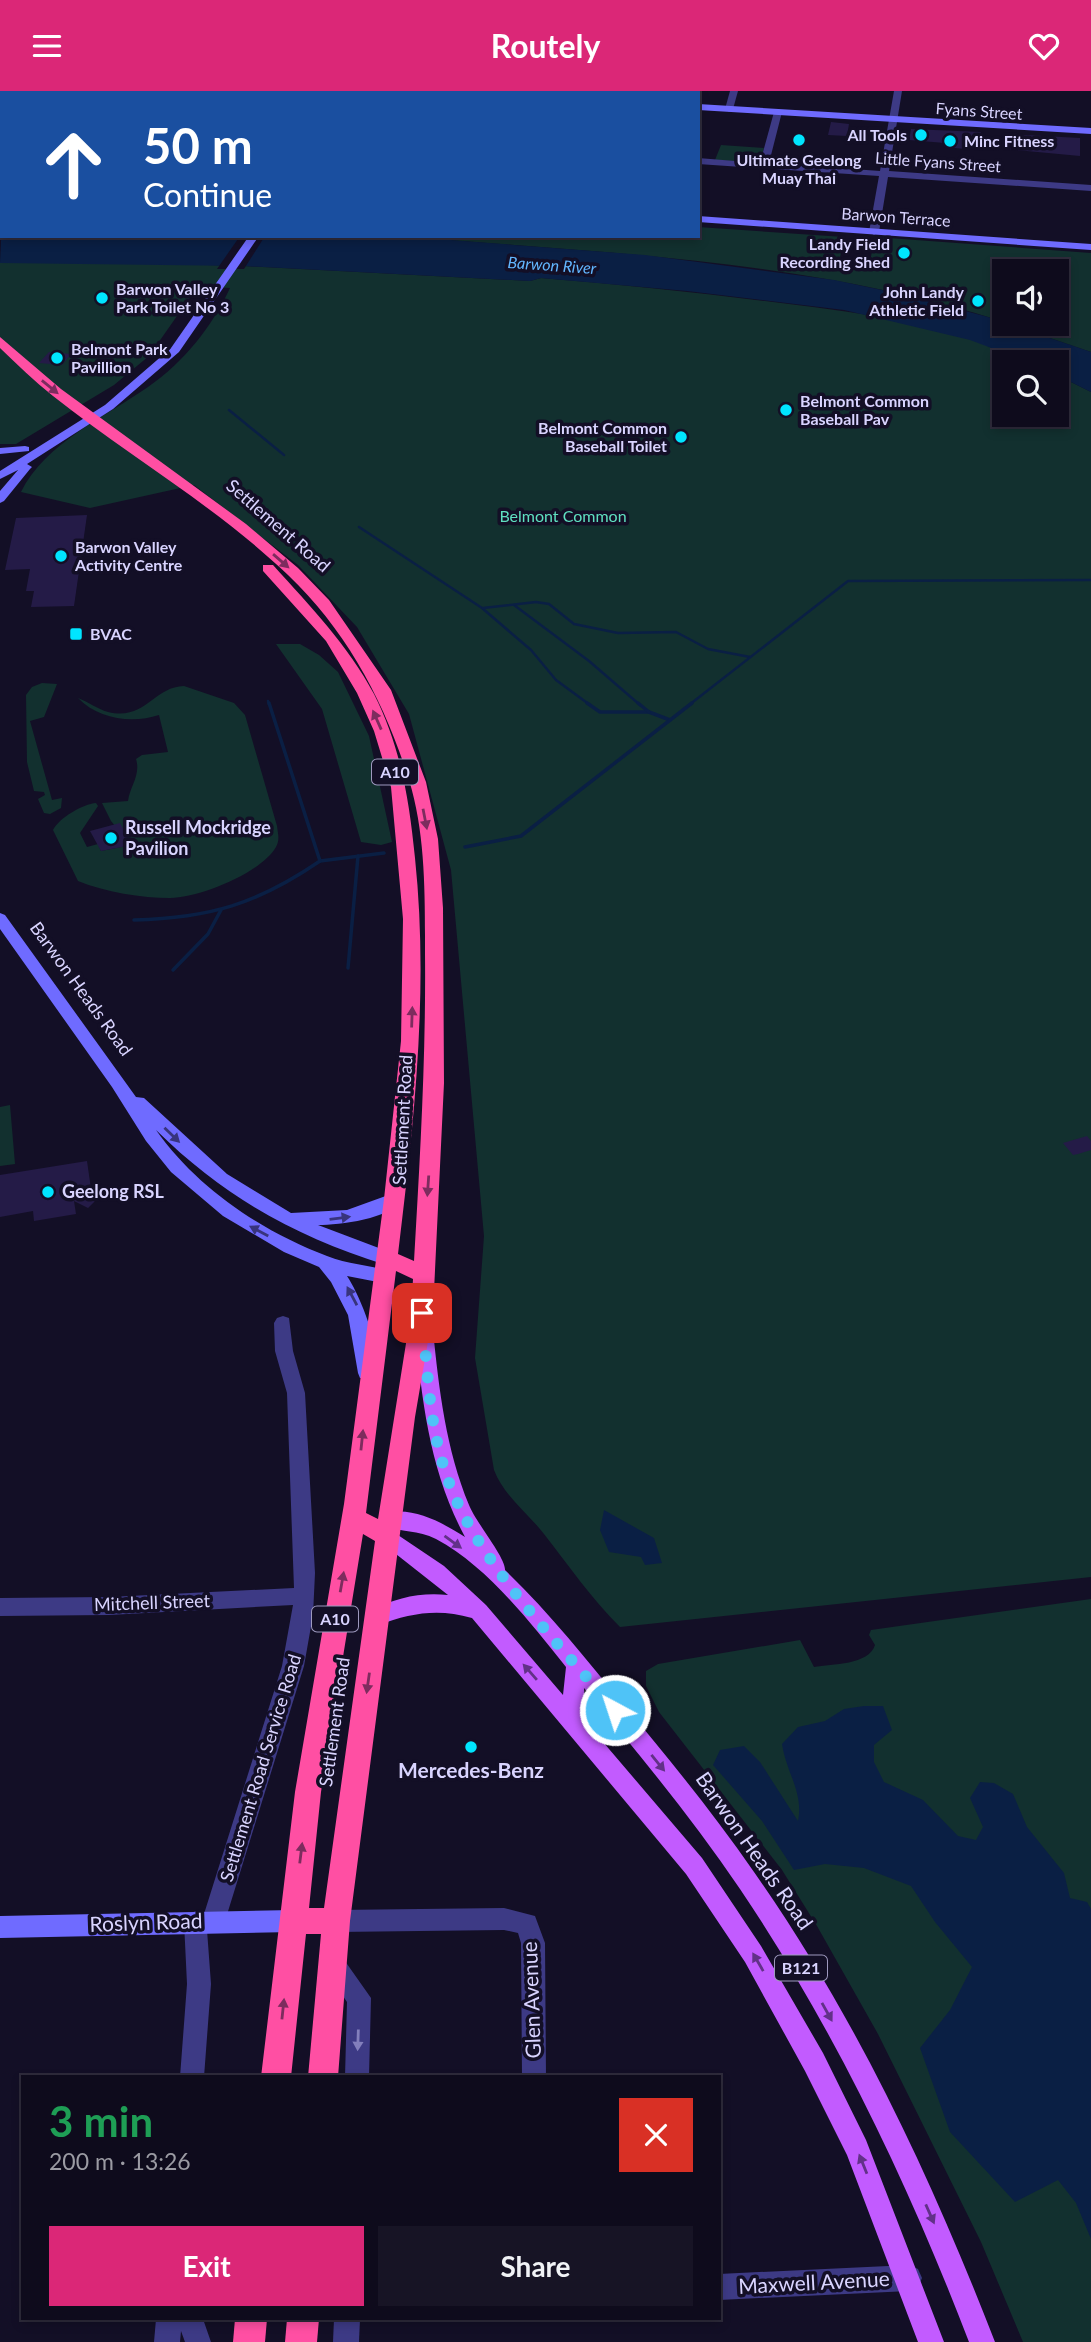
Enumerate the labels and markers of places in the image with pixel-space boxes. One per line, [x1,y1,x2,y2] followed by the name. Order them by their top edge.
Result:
[846,125,907,144] place label: All Tools
[913,127,929,143] marker: All Tools
[964,131,1054,150] place label: Minc Fitness
[791,132,807,148] marker: Ultimate Geelong Muay Thai
[942,133,958,149] marker: Minc Fitness
[737,150,862,187] place label: Ultimate Geelong Muay Thai
[779,234,890,271] place label: Landy Field Recording Shed
[896,245,912,261] marker: Landy Field Recording Shed
[116,279,229,316] place label: Barwon Valley Park Toilet No 3
[868,282,965,319] place label: John Landy Athletic Field
[94,290,110,306] marker: Barwon Valley Park Toilet No 3
[970,293,986,309] marker: John Landy Athletic Field
[71,339,168,376] place label: Belmont Park Pavillion
[49,350,65,366] marker: Belmont Park Pavillion
[800,391,929,428] place label: Belmont Common Baseball Pav
[778,402,794,418] marker: Belmont Common Baseball Pav
[538,418,667,455] place label: Belmont Common Baseball Toilet
[673,429,689,445] marker: Belmont Common Baseball Toilet
[74,537,183,574] place label: Barwon Valley Activity Centre
[53,548,69,564] marker: Barwon Valley Activity Centre
[90,624,132,643] place label: BVAC
[68,626,84,642] marker: BVAC
[125,816,271,859] place label: Russell Mockridge Pavilion
[103,830,119,846] marker: Russell Mockridge Pavilion
[62,1180,164,1202] place label: Geelong RSL
[40,1184,56,1200] marker: Geelong RSL
[392,1283,452,1343] pin
[463,1739,479,1755] marker: Mercedes-Benz
[398,1757,544,1782] place label: Mercedes-Benz

